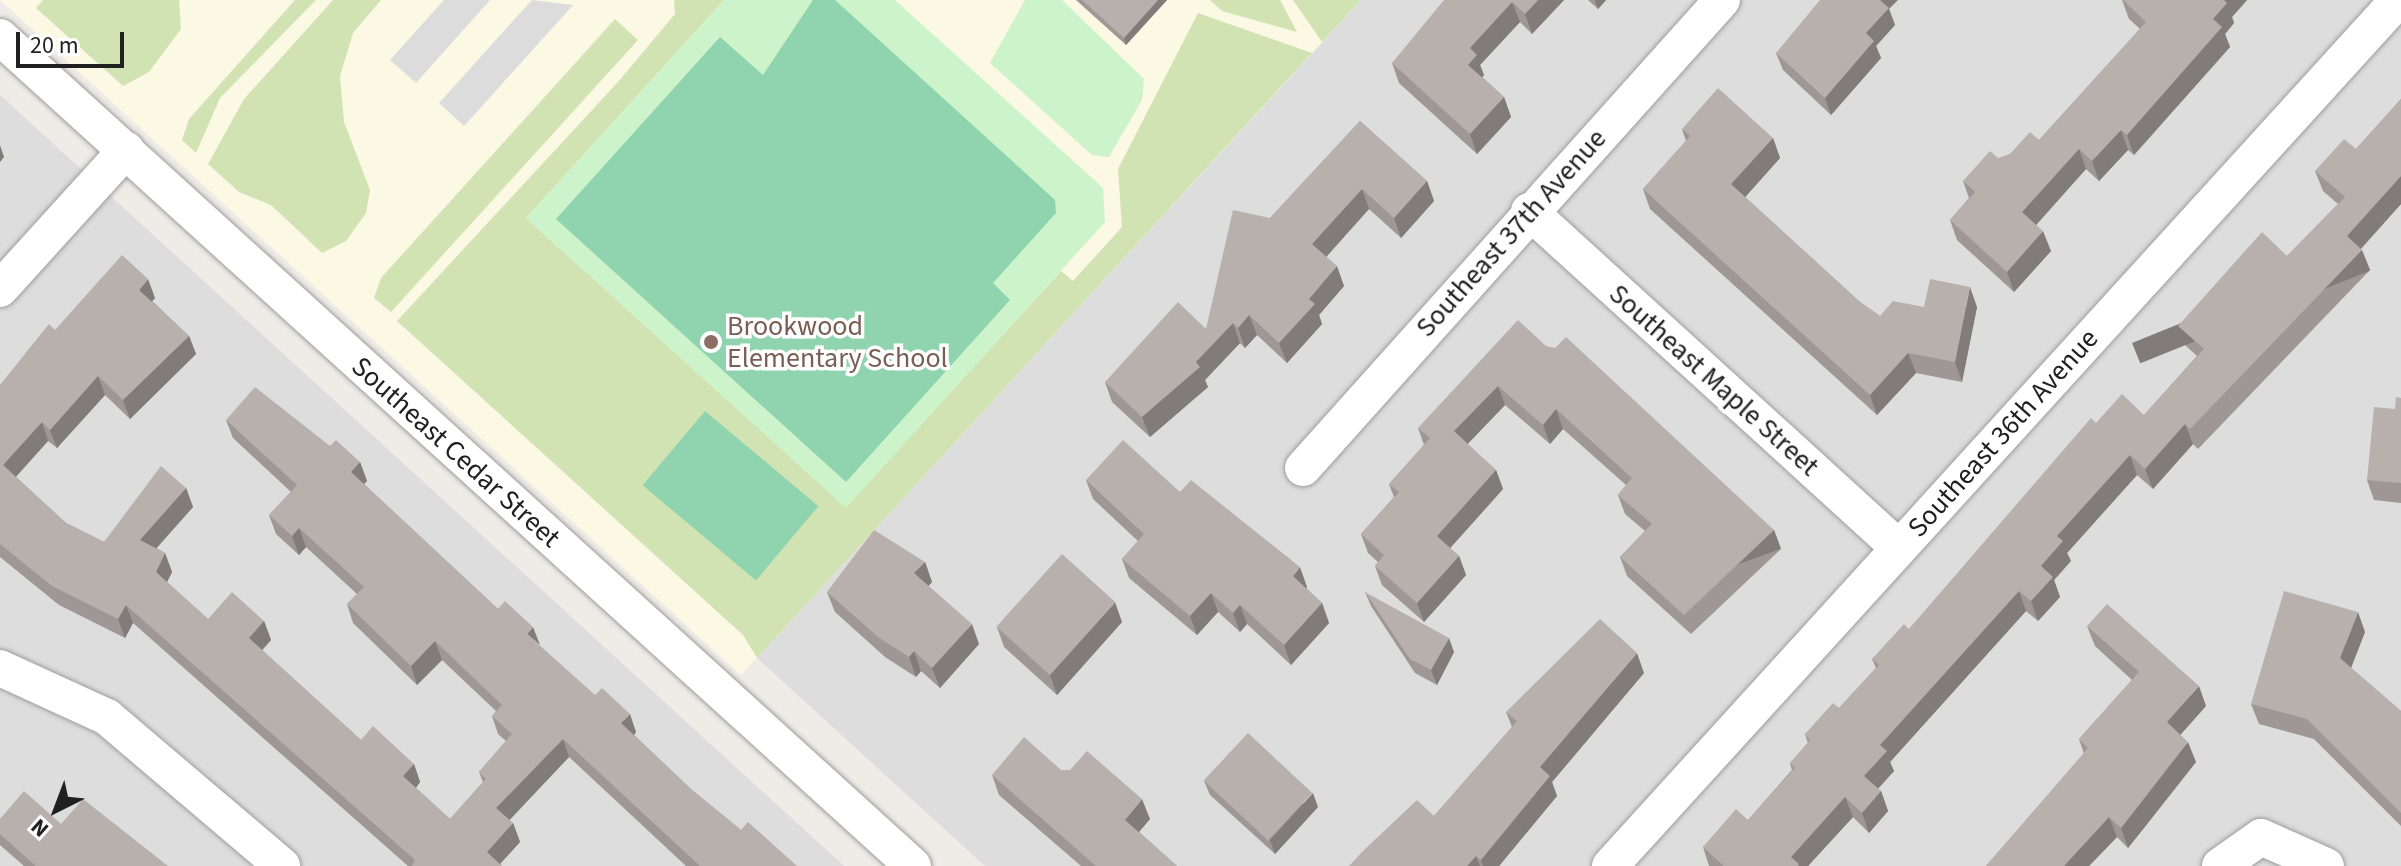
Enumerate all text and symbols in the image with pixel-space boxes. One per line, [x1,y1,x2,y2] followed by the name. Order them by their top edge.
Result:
[20,16,128,66] scale bar
[30,28,79,63] text: 20 m
[1409,122,1613,344] street label: Southeast 37th Avenue
[1602,277,1826,483] street label: Southeast Maple Street
[727,309,948,375] place label: Brookwood Elementary School
[1901,322,2105,544] street label: Southeast 36th Avenue
[702,333,720,351] marker: Brookwood Elementary School
[345,350,567,554] street label: Southeast Cedar Street
[16,770,96,850] north arrow
[24,811,56,845] text: N

